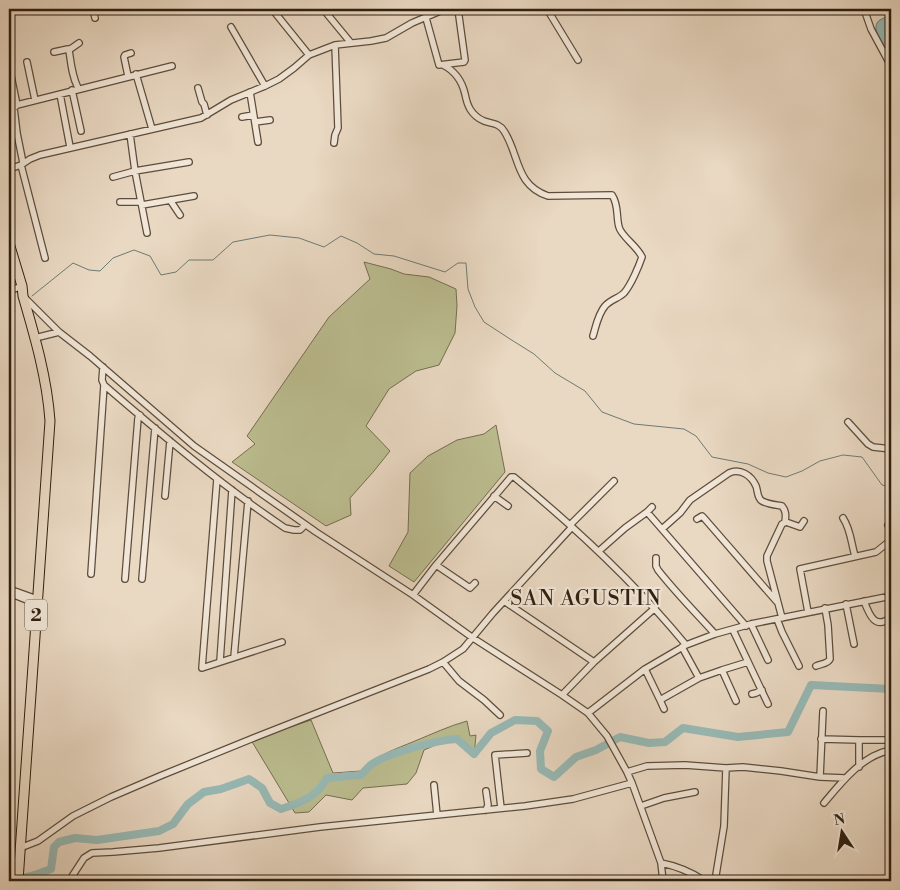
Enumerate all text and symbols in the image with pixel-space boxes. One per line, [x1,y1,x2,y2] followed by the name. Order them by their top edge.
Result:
[510,586,662,612] district label: SAN AGUSTIN
[25,600,47,630] road number: 2
[818,808,868,858] north arrow
[832,810,847,830] text: N

